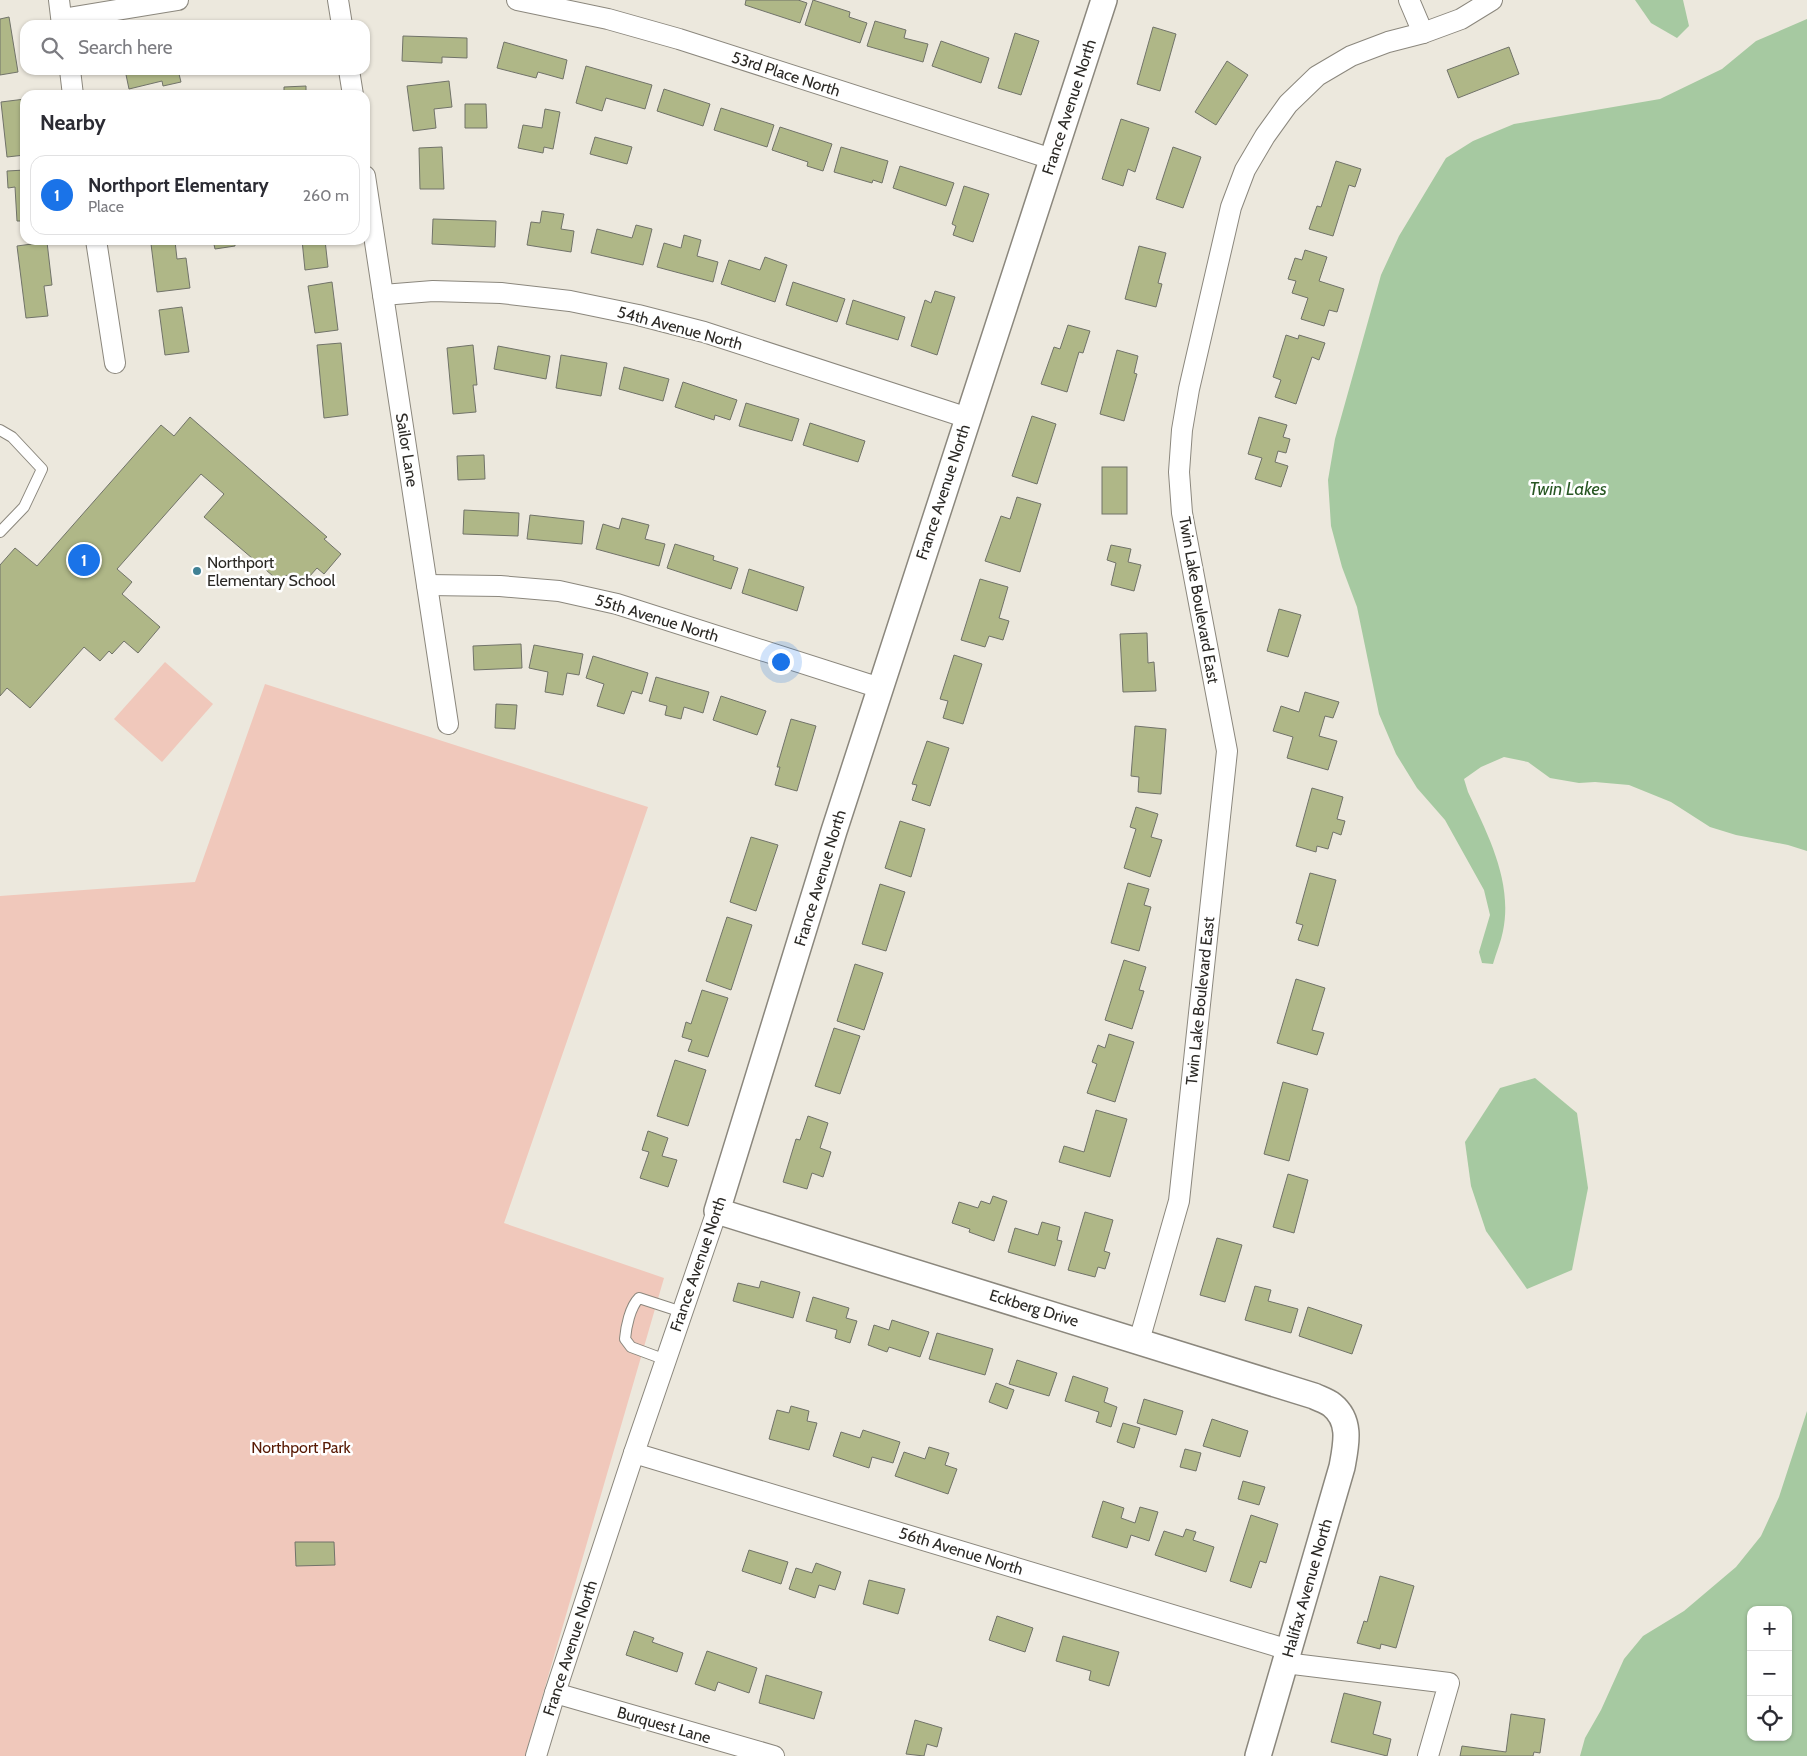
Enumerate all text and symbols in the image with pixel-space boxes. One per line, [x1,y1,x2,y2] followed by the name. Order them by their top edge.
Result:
[20,20,370,75] search box
[38,34,66,62] icon: search
[78,36,172,59] text: Search here
[1038,37,1100,177] street label: France Avenue North
[729,47,843,101] street label: 53rd Place North
[40,110,106,135] text: Nearby
[88,174,269,197] text: Northport Elementary
[54,186,60,205] text: 1
[303,186,349,205] text: 260 m
[88,197,124,216] text: Place
[615,302,745,354] street label: 54th Avenue North
[392,412,422,488] street label: Sailor Lane
[912,422,974,562] street label: France Avenue North
[1529,478,1607,500] water label: Twin Lakes
[1175,515,1223,686] street label: Twin Lake Boulevard East
[68,541,100,579] pin: 1
[207,553,335,590] place label: Northport Elementary School
[191,565,203,577] marker: Northport Elementary School
[593,590,721,646] street label: 55th Avenue North
[768,649,794,675] your location
[790,808,850,948] street label: France Avenue North
[1182,915,1218,1086] street label: Twin Lake Boulevard East
[666,1194,730,1334] street label: France Avenue North
[987,1285,1081,1331] street label: Eckberg Drive
[251,1438,352,1457] park label: Northport Park
[1278,1516,1336,1660] street label: Halifax Avenue North
[897,1523,1025,1579] street label: 56th Avenue North
[539,1578,601,1718] street label: France Avenue North
[1747,1606,1792,1741] map controls
[1747,1606,1792,1651] button: +
[1747,1651,1792,1696] button: −
[1747,1696,1792,1741] button: locate
[615,1703,713,1747] street label: Burquest Lane

